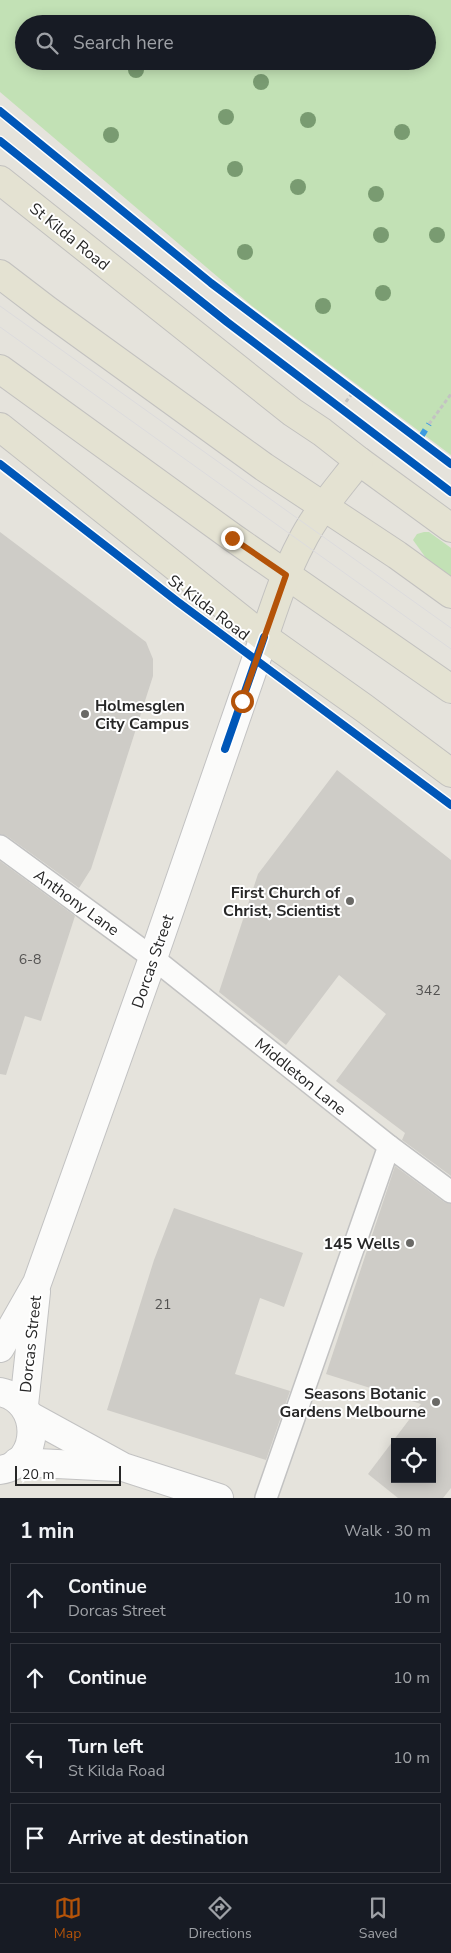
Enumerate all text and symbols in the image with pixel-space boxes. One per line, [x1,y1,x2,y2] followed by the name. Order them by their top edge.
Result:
[15,15,436,70] search box
[33,29,61,57] icon: search
[73,30,174,56] text: Search here
[25,198,114,276] street label: St Kilda Road
[221,527,244,550] route end
[163,570,254,646] street label: St Kilda Road
[231,690,254,713] route start
[95,695,189,735] place label: Holmesglen City Campus
[79,708,91,720] marker: Holmesglen City Campus
[29,864,124,941] street label: Anthony Lane
[223,882,341,922] place label: First Church of Christ, Scientist
[344,895,356,907] marker: First Church of Christ, Scientist
[127,911,179,1011] street label: Dorcas Street
[19,950,41,969] house number: 6-8
[415,981,441,1000] house number: 342
[250,1033,351,1120] street label: Middleton Lane
[323,1233,400,1255] place label: 145 Wells
[404,1237,416,1249] marker: 145 Wells
[15,1294,47,1394] street label: Dorcas Street
[155,1295,171,1314] house number: 21
[280,1383,426,1423] place label: Seasons Botanic Gardens Melbourne
[430,1396,442,1408] marker: Seasons Botanic Gardens Melbourne
[391,1438,436,1483] map controls
[391,1438,436,1483] button: locate
[15,1463,121,1486] scale bar
[22,1465,54,1484] text: 20 m
[20,1517,74,1545] text: 1 min
[344,1520,431,1542] text: Walk · 30 m
[68,1574,147,1600] text: Continue
[21,1584,49,1612] icon: ahead
[393,1587,430,1609] text: 10 m
[68,1600,166,1622] text: Dorcas Street
[21,1664,49,1692] icon: ahead
[68,1665,147,1691] text: Continue
[393,1667,430,1689] text: 10 m
[68,1734,143,1760] text: Turn left
[21,1744,49,1772] icon: left
[393,1747,430,1769] text: 10 m
[68,1760,165,1782] text: St Kilda Road
[21,1824,49,1852] icon: arrive
[68,1825,249,1851] text: Arrive at destination
[54,1894,82,1943] tab: Map
[189,1894,252,1943] tab: Directions
[359,1894,397,1943] tab: Saved

